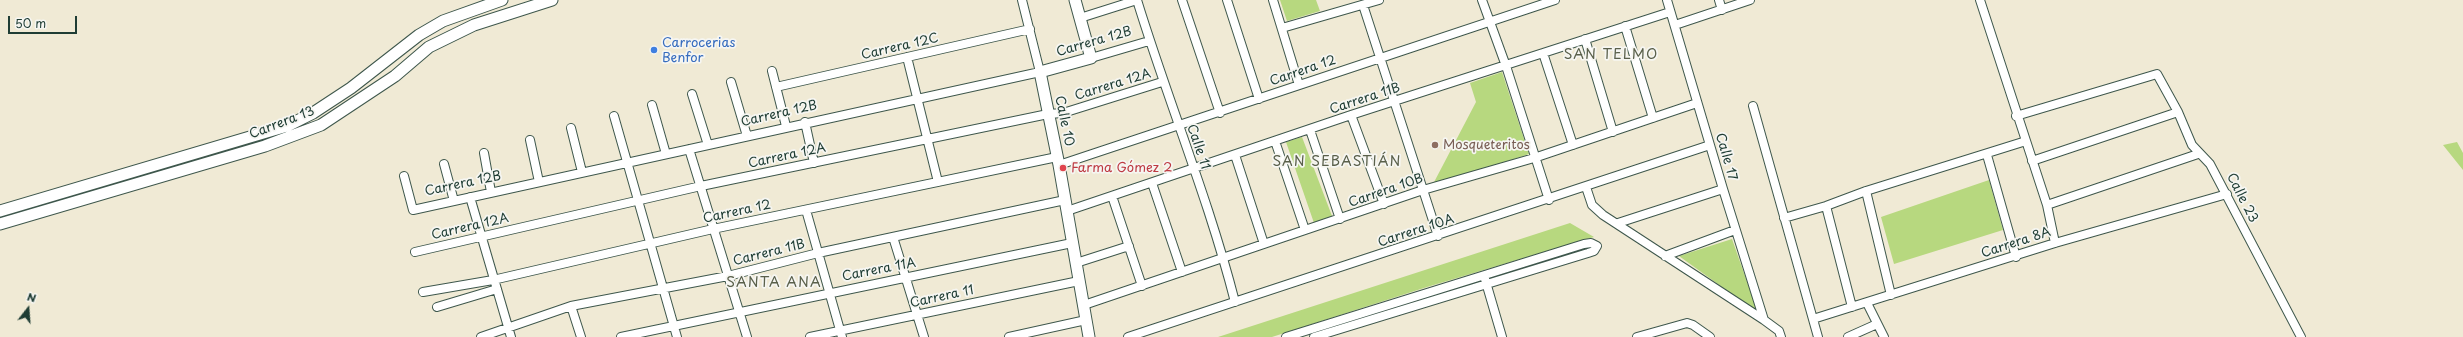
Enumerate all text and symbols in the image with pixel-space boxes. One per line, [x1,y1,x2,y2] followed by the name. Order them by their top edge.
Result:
[10,8,79,34] scale bar
[15,14,46,32] text: 50 m
[1055,24,1133,60] street label: Carrera 12B
[860,31,940,63] street label: Carrera 12C
[662,35,735,66] place label: Carrocerias Benfor
[649,45,659,55] marker: Carrocerias Benfor
[1564,47,1658,63] district label: SAN TELMO
[1268,52,1338,90] street label: Carrera 12
[1073,66,1153,104] street label: Carrera 12A
[1328,80,1402,118] street label: Carrera 11B
[1051,94,1077,148] street label: Calle 10
[739,98,819,130] street label: Carrera 12B
[247,103,317,143] street label: Carrera 13
[1183,122,1213,172] street label: Calle 11
[1712,131,1740,183] street label: Calle 17
[1443,137,1530,153] place label: Mosqueteritos
[747,140,827,172] street label: Carrera 12A
[1430,140,1440,150] marker: Mosqueteritos
[1272,154,1402,170] district label: SAN SEBASTIÁN
[1071,160,1172,176] place label: Farma Gómez 2
[1058,163,1068,173] marker: Farma Gómez 2
[423,168,503,200] street label: Carrera 12B
[1347,171,1425,211] street label: Carrera 10B
[2223,171,2261,225] street label: Calle 23
[702,197,772,227] street label: Carrera 12
[430,211,510,243] street label: Carrera 12A
[1376,211,1456,251] street label: Carrera 10A
[1979,224,2053,262] street label: Carrera 8A
[731,237,807,269] street label: Carrera 11B
[841,255,917,285] street label: Carrera 11A
[726,275,822,291] district label: SANTA ANA
[909,283,975,311] street label: Carrera 11
[25,288,38,306] text: N
[8,289,48,329] north arrow

